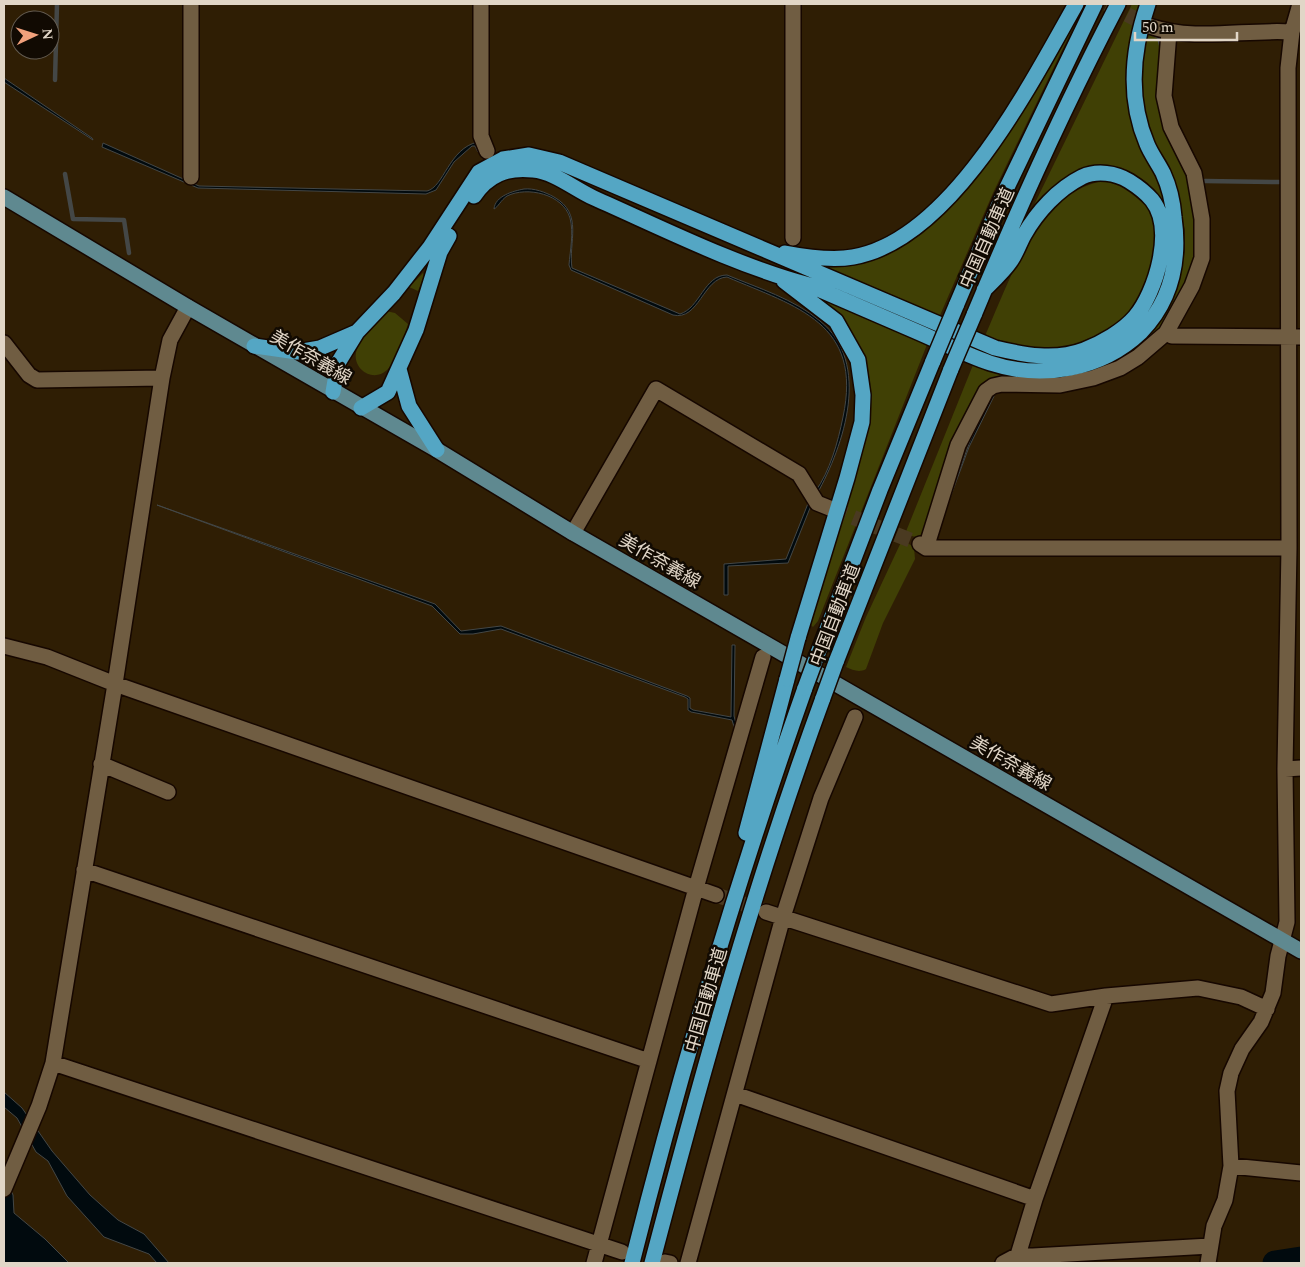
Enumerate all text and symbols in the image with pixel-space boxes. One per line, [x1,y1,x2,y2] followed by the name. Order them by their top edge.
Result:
[10,10,60,60] north arrow
[1135,10,1238,42] scale bar
[1142,16,1174,39] text: 50 m
[37,28,58,41] text: N
[953,183,1022,293] street label: 中国自動車道
[265,323,356,392] street label: 美作奈義線
[614,527,705,596] street label: 美作奈義線
[804,560,867,670] street label: 中国自動車道
[965,729,1056,798] street label: 美作奈義線
[679,945,734,1056] street label: 中国自動車道

